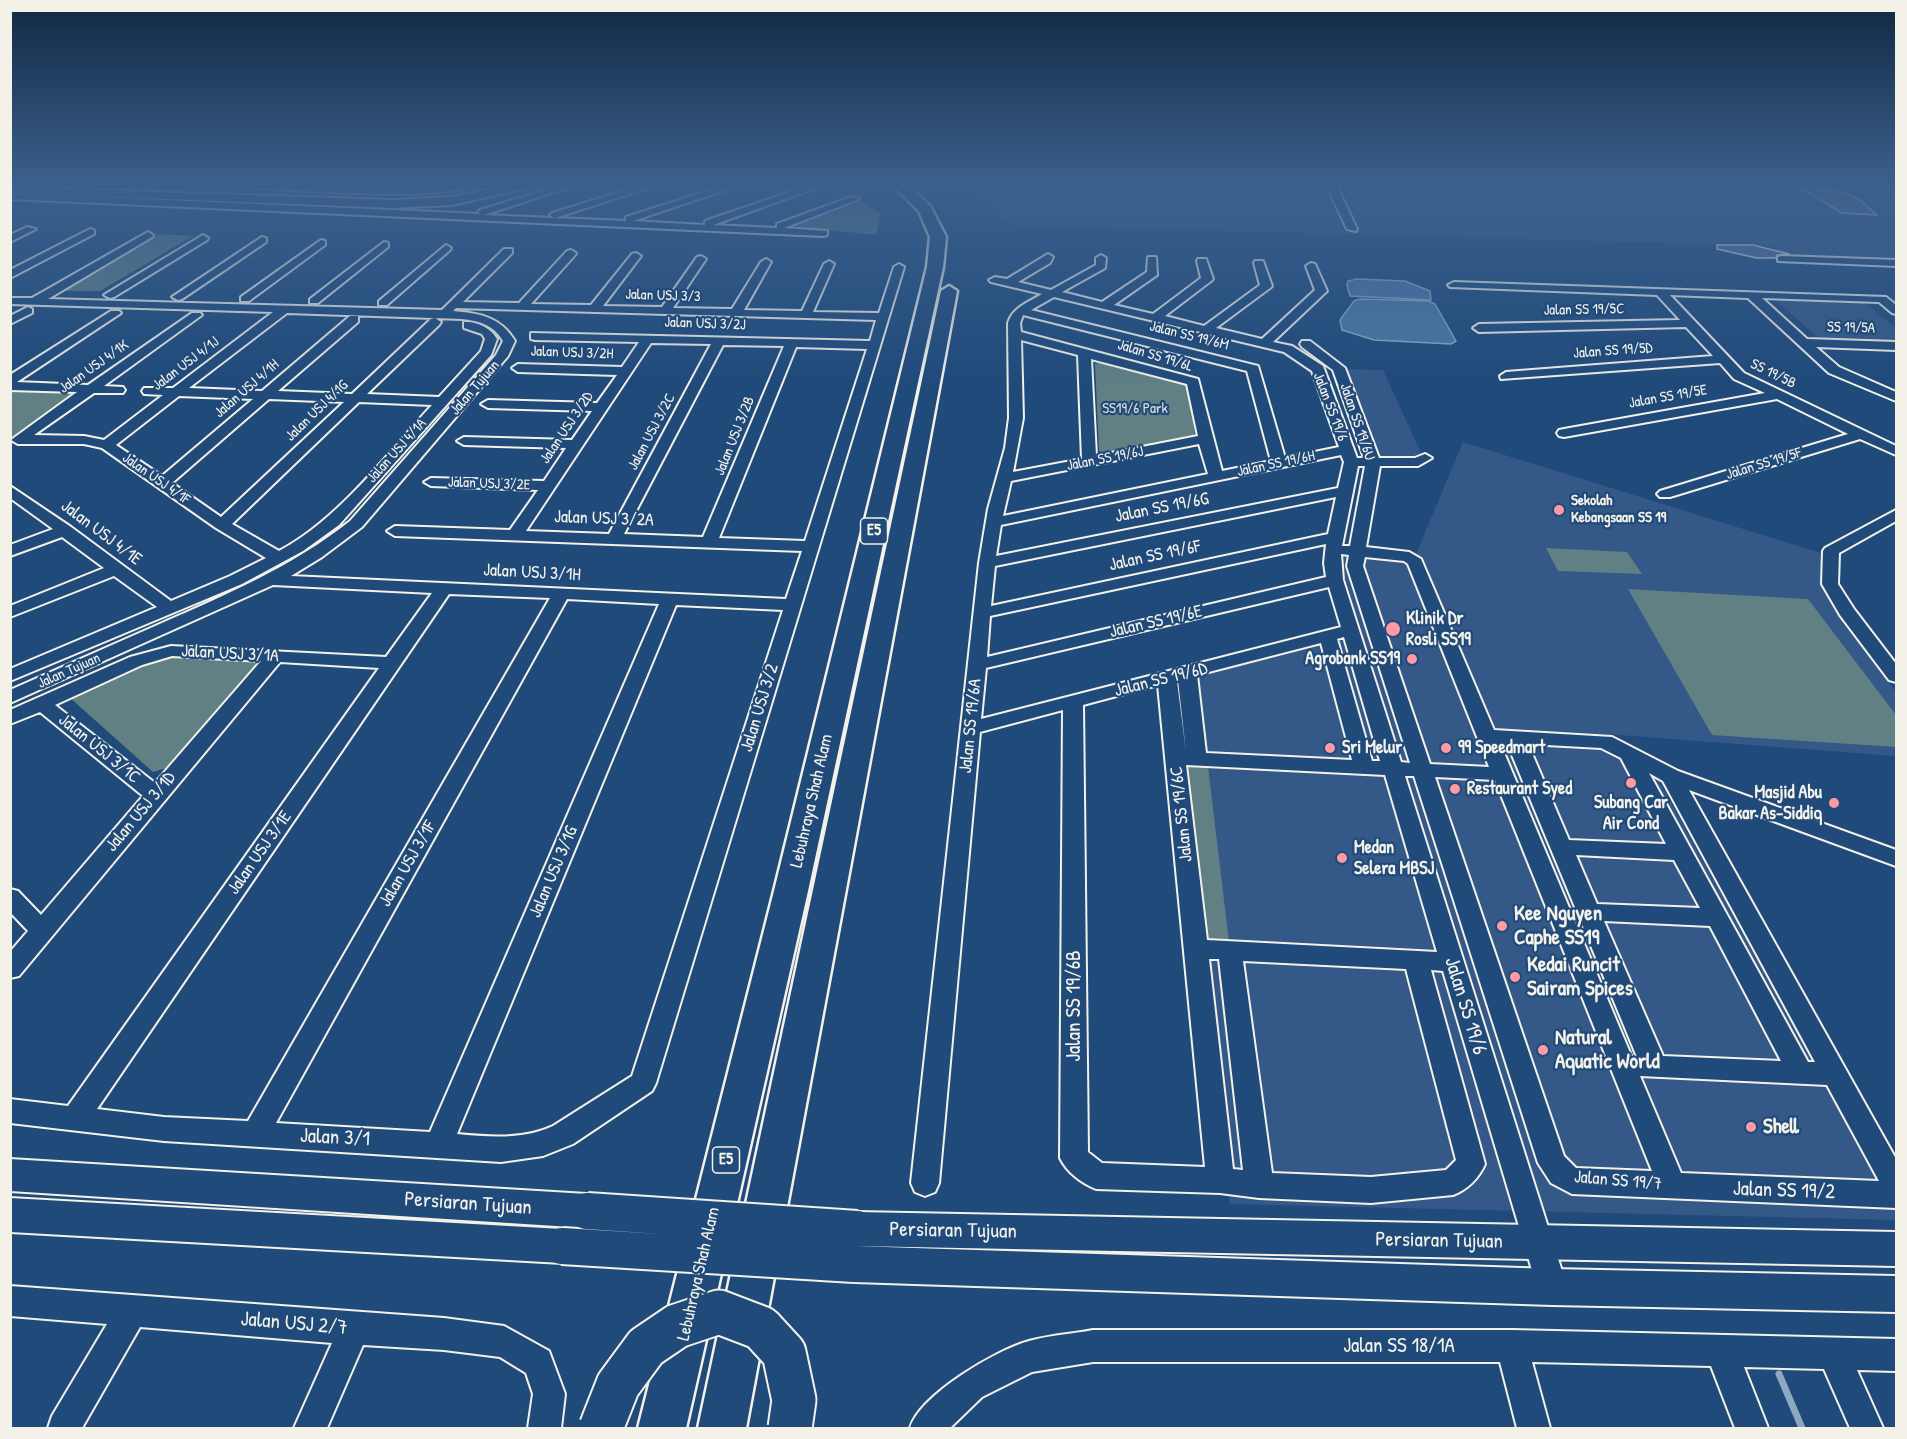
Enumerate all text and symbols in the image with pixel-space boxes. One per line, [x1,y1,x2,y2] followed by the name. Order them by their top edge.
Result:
[625,286,701,306] street label: Jalan USJ 3/3
[1544,300,1624,320] street label: Jalan SS 19/5C
[664,314,746,334] street label: Jalan USJ 3/2J
[1148,317,1230,355] street label: Jalan SS 19/6M
[1827,318,1875,338] street label: SS 19/5A
[149,333,223,395] street label: Jalan USJ 4/1J
[56,336,132,398] street label: Jalan USJ 4/1K
[1115,336,1195,376] street label: Jalan SS 19/6L
[1573,339,1653,363] street label: Jalan SS 19/5D
[530,343,614,363] street label: Jalan USJ 3/2H
[1747,355,1799,393] street label: SS 19/5B
[211,356,283,422] street label: Jalan USJ 4/1H
[446,357,504,419] street label: Jalan Tujuan
[1309,370,1351,444] street label: Jalan SS 19/6
[282,377,352,445] street label: Jalan USJ 4/1G
[1335,381,1379,463] street label: Jalan SS 19/6U
[1628,381,1708,413] street label: Jalan SS 19/5E
[536,389,598,467] street label: Jalan USJ 3/2D
[624,391,680,473] street label: Jalan USJ 3/2C
[711,394,759,478] street label: Jalan USJ 3/2B
[1102,400,1168,418] park label: SS19/6 Park
[363,415,431,487] street label: Jalan USJ 4/1A
[1065,443,1145,475] street label: Jalan SS 19/6J
[1724,444,1804,484] street label: Jalan SS 19/5F
[1235,447,1317,481] street label: Jalan SS 19/6H
[119,449,193,509] street label: Jalan USJ 4/1F
[448,474,530,494] street label: Jalan USJ 3/2E
[1113,488,1211,528] street label: Jalan SS 19/6G
[1571,492,1666,527] place label: Sekolah Kebangsaan SS 19
[56,496,146,570] street label: Jalan USJ 4/1E
[1552,503,1566,517] marker: Sekolah Kebangsaan SS 19
[554,506,654,532] street label: Jalan USJ 3/2A
[860,518,888,544] road number: E5
[1107,536,1203,576] street label: Jalan SS 19/6F
[483,560,581,586] street label: Jalan USJ 3/1H
[1108,601,1204,643] street label: Jalan SS 19/6E
[1406,608,1471,650] place label: Klinik Dr Rosli SS19
[1384,620,1402,638] marker: Klinik Dr Rosli SS19
[181,641,279,667] street label: Jalan USJ 3/1A
[1305,648,1400,670] place label: Agrobank SS19
[35,649,103,693] street label: Jalan Tujuan
[1405,652,1419,666] marker: Agrobank SS19
[1112,658,1210,702] street label: Jalan SS 19/6D
[736,661,784,755] street label: Jalan USJ 3/2
[955,678,987,774] street label: Jalan SS 19/6A
[54,709,144,789] street label: Jalan USJ 3/1C
[786,732,838,870] street label: Lebuhraya Shah Alam
[1342,737,1402,759] place label: Sri Melur
[1458,737,1545,759] place label: 99 Speedmart
[1323,741,1337,755] marker: Sri Melur
[1439,741,1453,755] marker: 99 Speedmart
[1166,765,1198,863] street label: Jalan SS 19/6C
[101,768,181,856] street label: Jalan USJ 3/1D
[1624,776,1638,790] marker: Subang Car Air Cond
[1467,778,1572,800] place label: Restaurant Syed
[1448,782,1462,796] marker: Restaurant Syed
[1719,782,1822,824] place label: Masjid Abu Bakar As-Siddiq
[1594,792,1668,834] place label: Subang Car Air Cond
[1827,796,1841,810] marker: Masjid Abu Bakar As-Siddiq
[223,807,297,899] street label: Jalan USJ 3/1E
[375,817,441,911] street label: Jalan USJ 3/1F
[525,823,583,921] street label: Jalan USJ 3/1G
[1354,837,1434,880] place label: Medan Selera MBSJ
[1335,851,1349,865] marker: Medan Selera MBSJ
[1514,901,1602,951] place label: Kee Nguyen Caphe SS19
[1495,919,1509,933] marker: Kee Nguyen Caphe SS19
[1061,950,1087,1062] street label: Jalan SS 19/6B
[1527,952,1633,1002] place label: Kedai Runcit Sairam Spices
[1438,954,1492,1058] street label: Jalan SS 19/6
[1508,970,1522,984] marker: Kedai Runcit Sairam Spices
[1555,1025,1660,1075] place label: Natural Aquatic World
[1536,1043,1550,1057] marker: Natural Aquatic World
[1763,1114,1799,1140] place label: Shell
[1744,1120,1758,1134] marker: Shell
[299,1124,371,1152] street label: Jalan 3/1
[712,1147,740,1173] road number: E5
[1573,1166,1663,1196] street label: Jalan SS 19/7
[1732,1177,1836,1205] street label: Jalan SS 19/2
[404,1187,532,1221] street label: Persiaran Tujuan
[673,1205,725,1343] street label: Lebuhraya Shah Alam
[889,1217,1017,1245] street label: Persiaran Tujuan
[1375,1227,1503,1255] street label: Persiaran Tujuan
[240,1307,348,1341] street label: Jalan USJ 2/7
[1343,1333,1455,1359] street label: Jalan SS 18/1A

